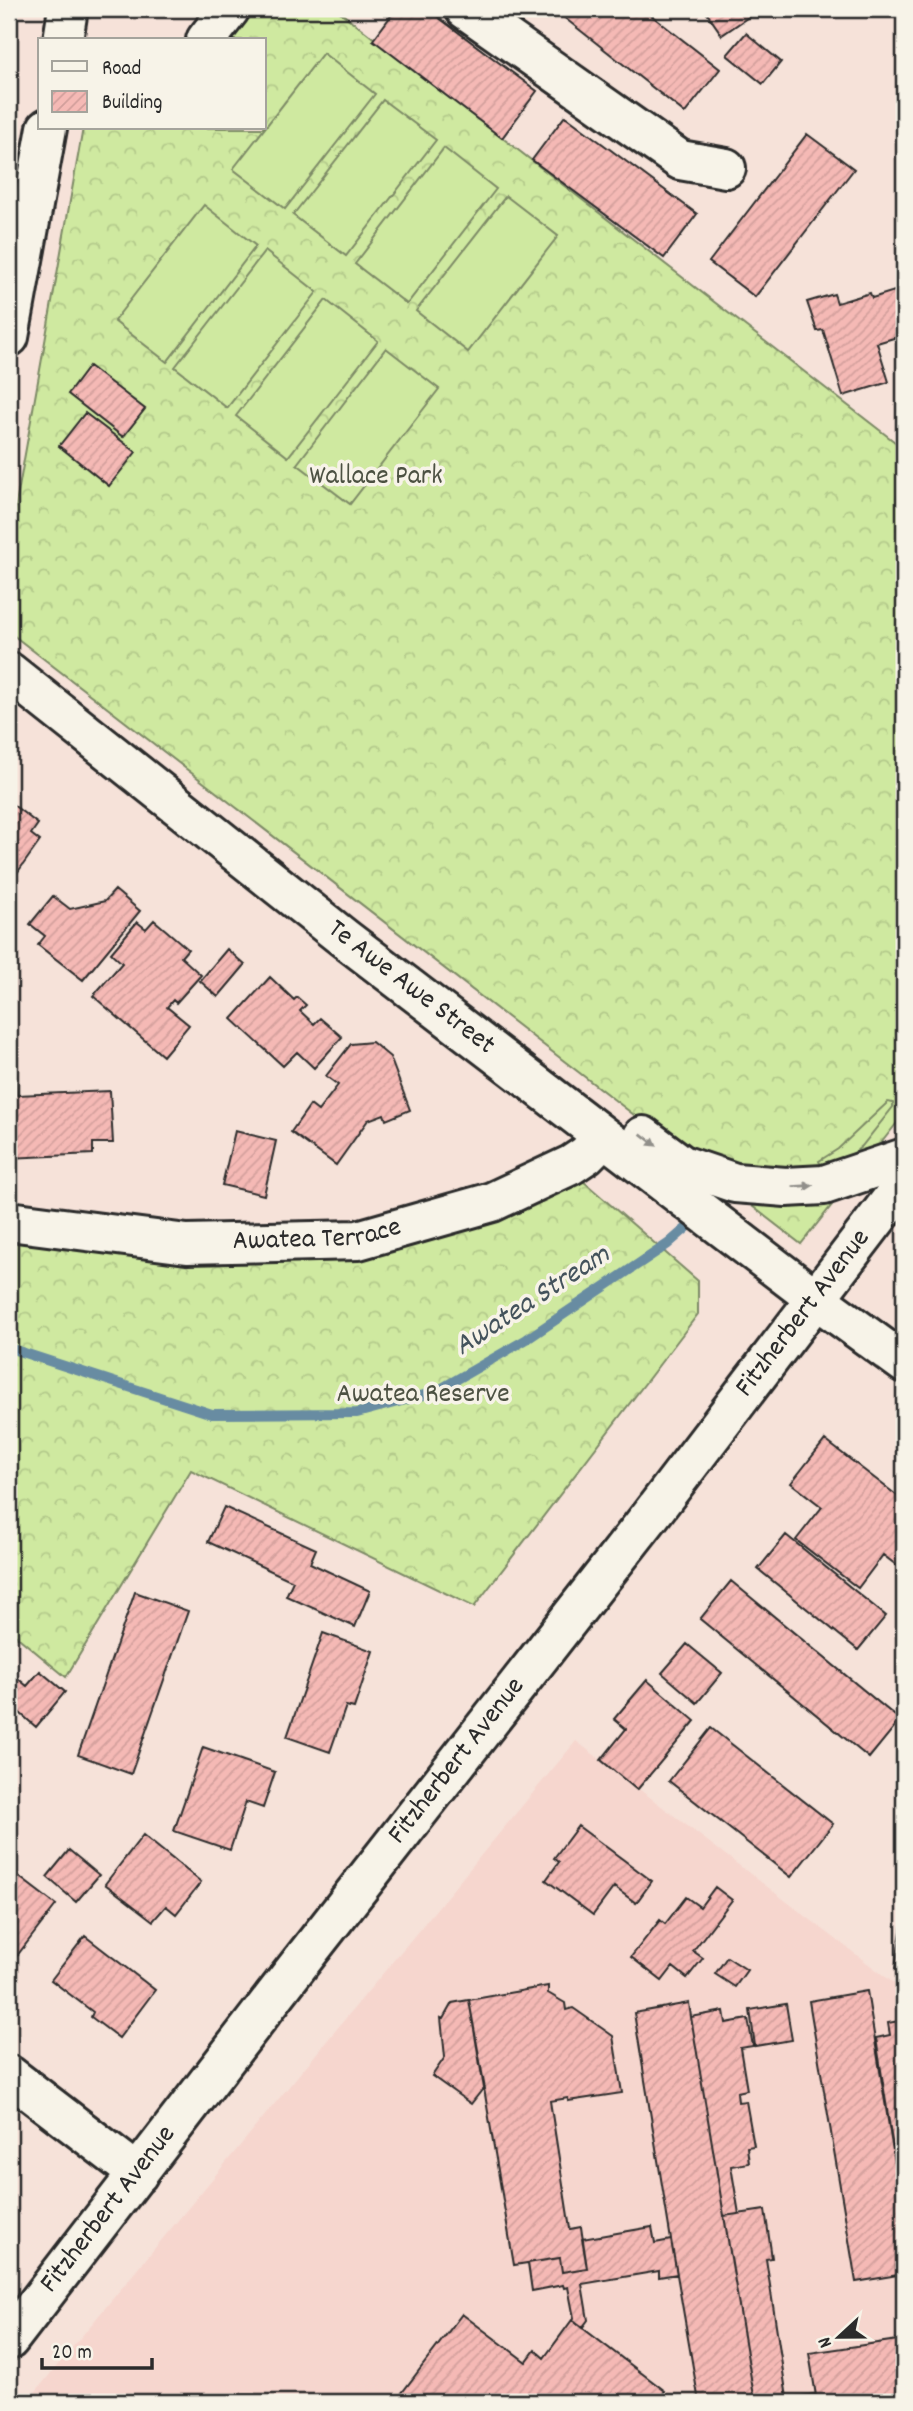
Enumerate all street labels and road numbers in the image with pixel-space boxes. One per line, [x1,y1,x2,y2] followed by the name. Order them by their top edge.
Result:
[318,911,503,1066] street label: Te Awe Awe Street
[232,1209,406,1263] street label: Awatea Terrace
[727,1221,881,1407] street label: Fitzherbert Avenue
[380,1670,536,1854] street label: Fitzherbert Avenue
[32,2118,187,2302] street label: Fitzherbert Avenue

